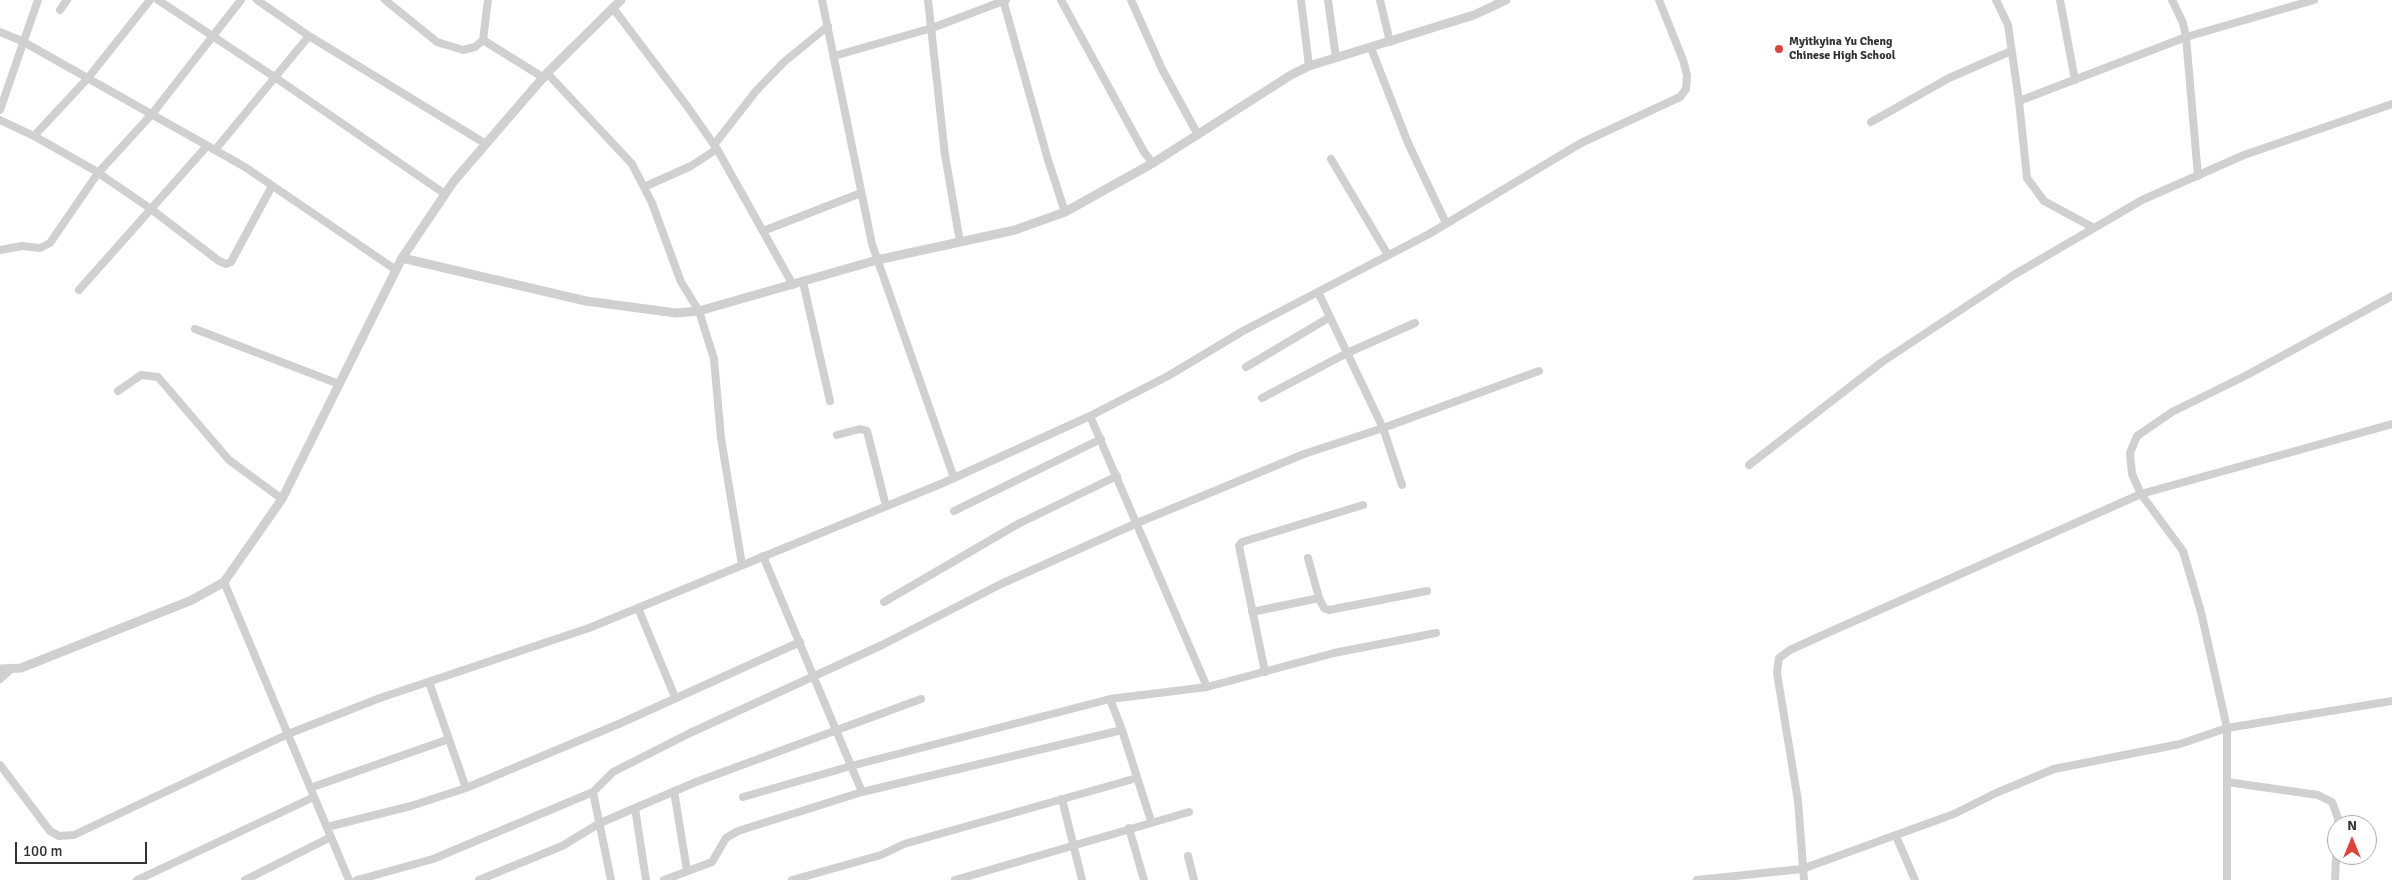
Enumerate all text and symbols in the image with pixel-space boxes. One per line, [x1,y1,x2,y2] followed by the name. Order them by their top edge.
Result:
[1789,35,1895,63] place label: Myitkyina Yu Cheng Chinese High School
[1773,43,1785,55] marker: Myitkyina Yu Cheng Chinese High School
[2327,815,2377,865] north arrow
[2347,817,2357,834] text: N
[18,832,150,864] scale bar
[23,842,63,860] text: 100 m

